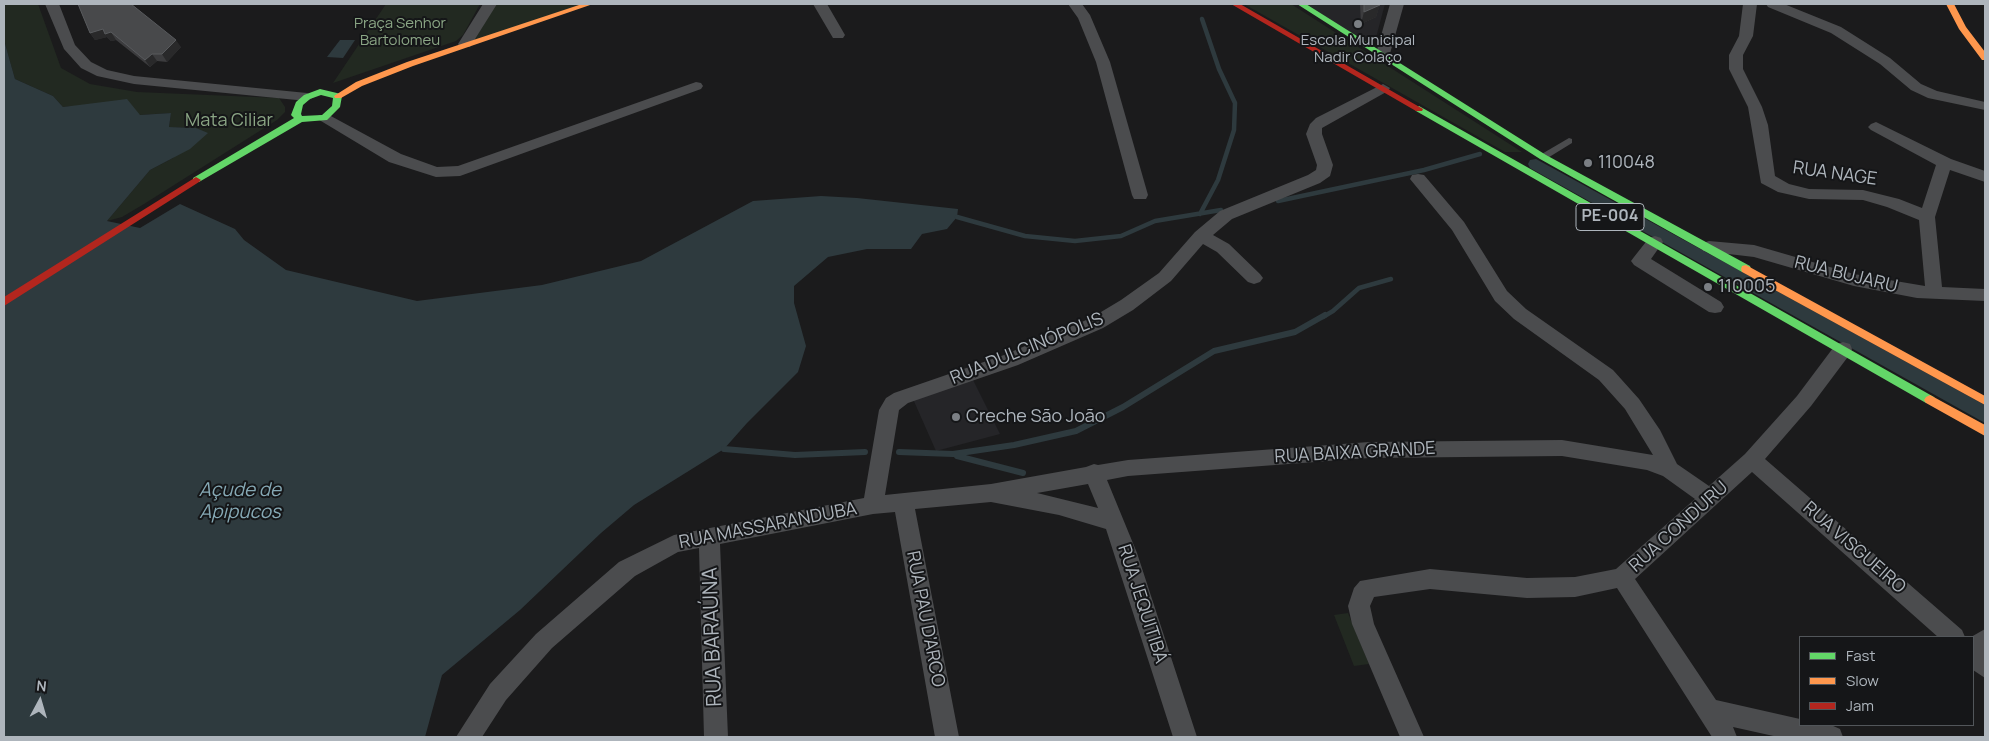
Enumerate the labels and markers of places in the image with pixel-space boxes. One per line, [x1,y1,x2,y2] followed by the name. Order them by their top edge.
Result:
[1352,18,1364,30] marker: Escola Municipal Nadir Colaço
[1301,32,1415,67] place label: Escola Municipal Nadir Colaço
[1598,152,1655,174] place label: 110048
[1582,157,1594,169] marker: 110048
[1718,276,1775,298] place label: 110005
[1702,281,1714,293] marker: 110005
[966,406,1105,428] place label: Creche São João
[950,411,962,423] marker: Creche São João

